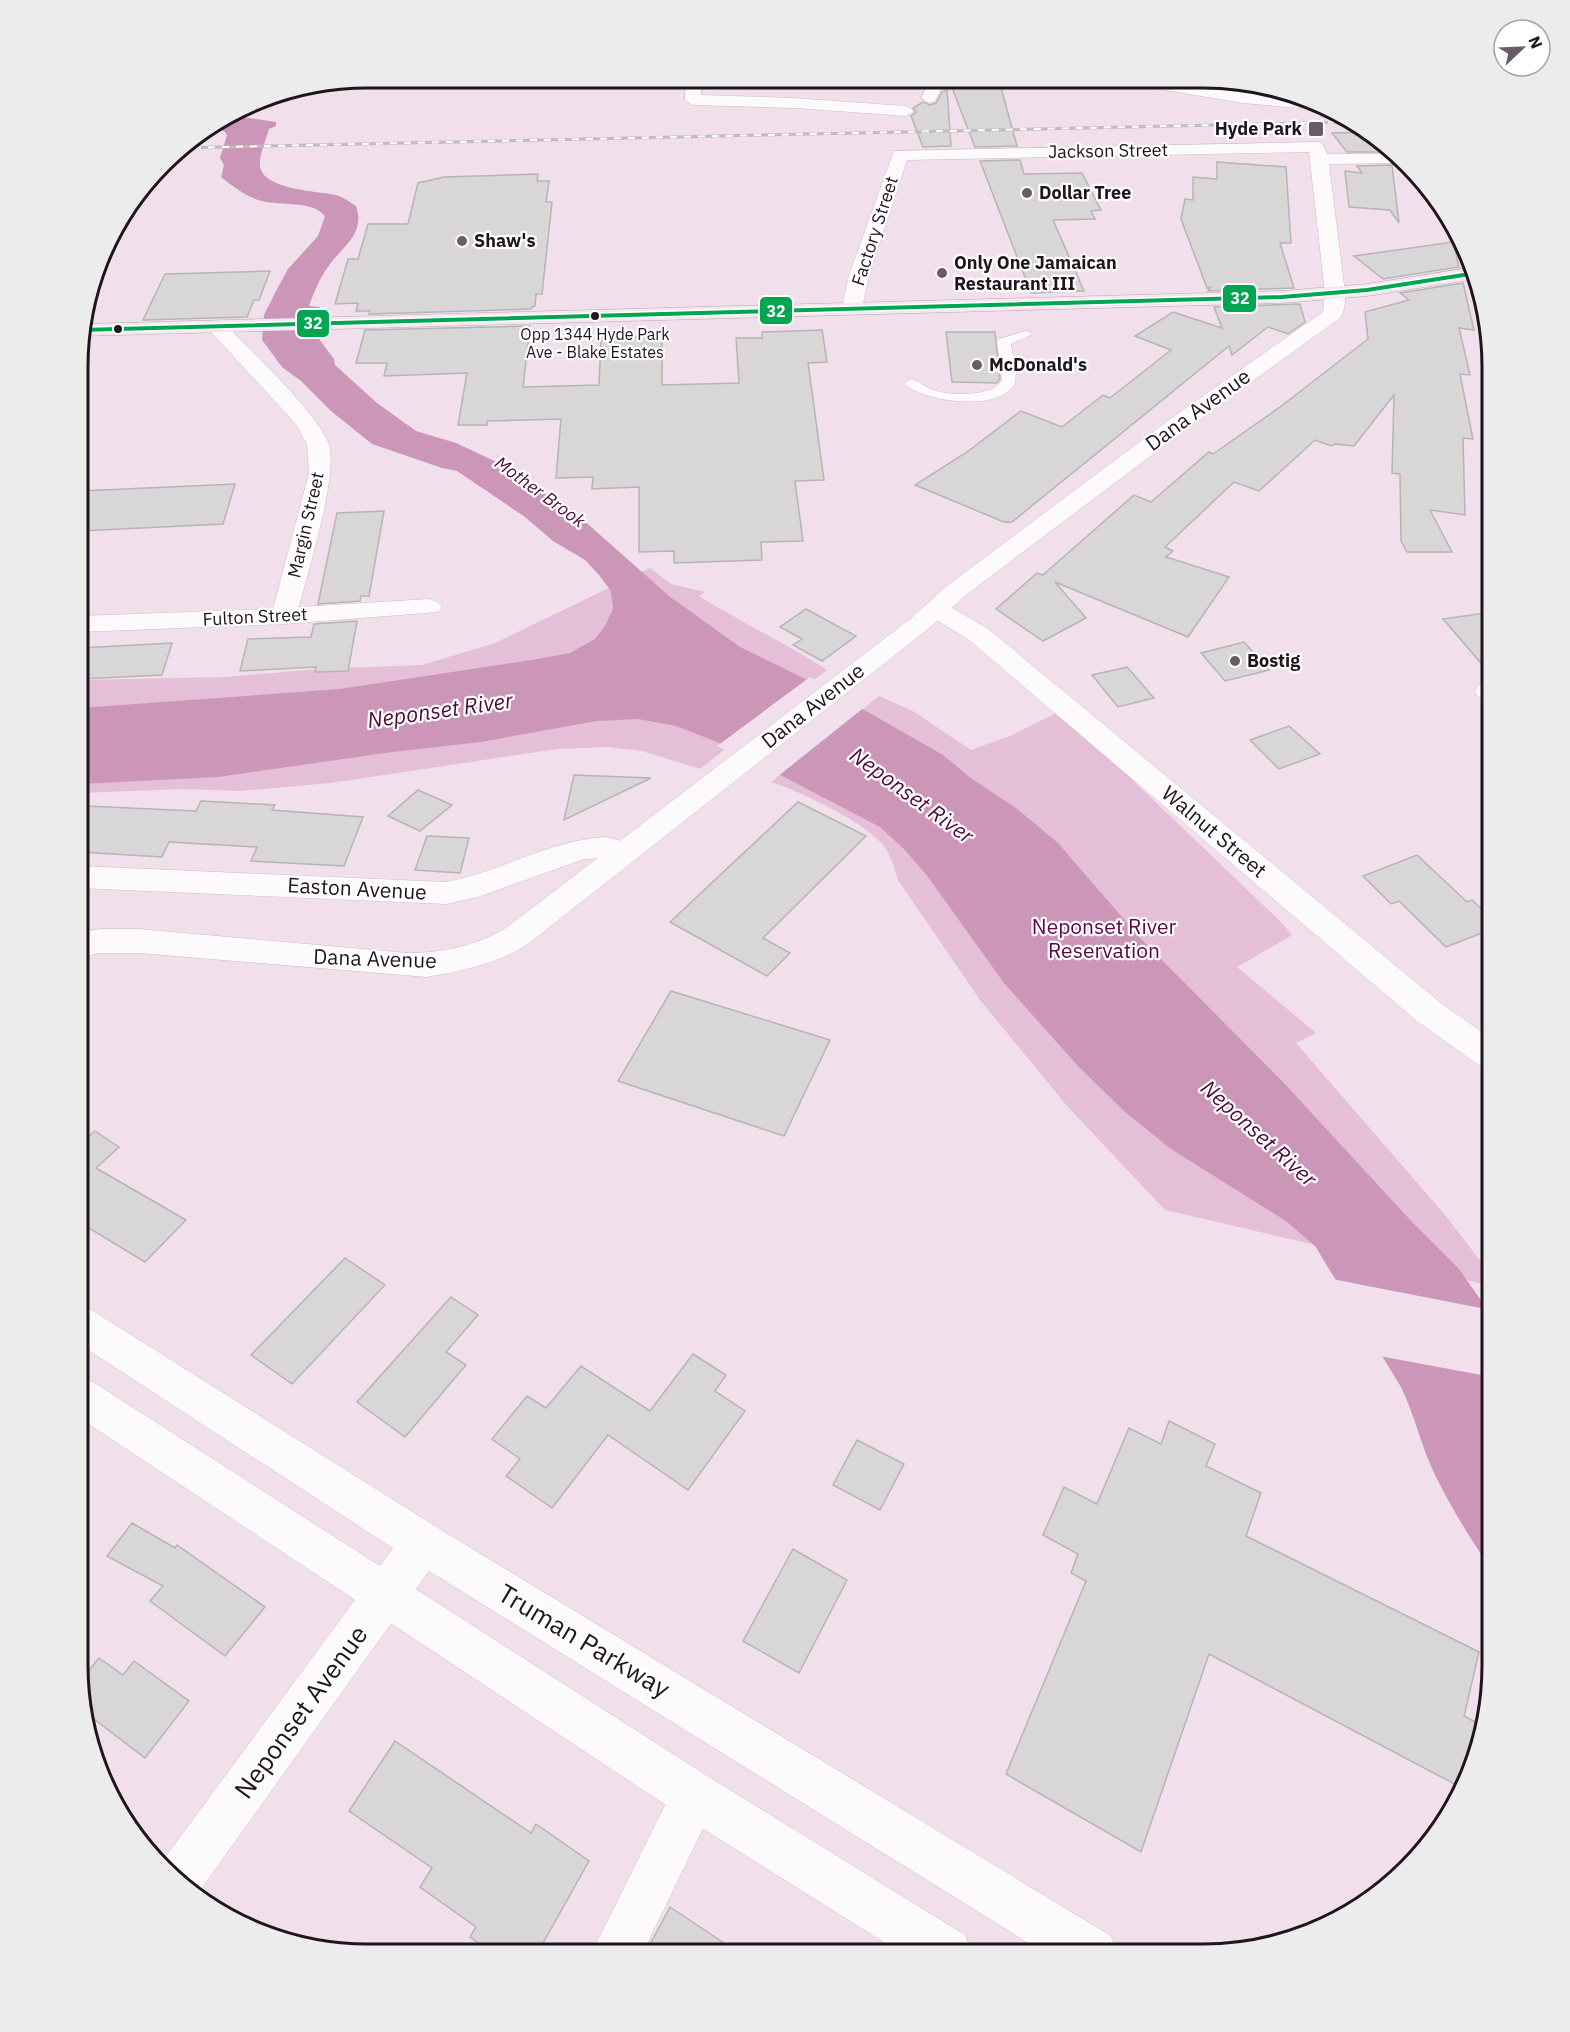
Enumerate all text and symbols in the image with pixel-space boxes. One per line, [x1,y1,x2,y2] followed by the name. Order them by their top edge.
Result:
[1492,18,1552,78] north arrow
[1524,33,1547,51] text: N
[1215,117,1303,140] place label: Hyde Park
[1307,120,1325,138] marker: Hyde Park
[1048,138,1168,163] street label: Jackson Street
[846,173,903,288] street label: Factory Street
[1039,181,1131,204] place label: Dollar Tree
[1020,186,1034,200] marker: Dollar Tree
[474,229,536,252] place label: Shaw's
[455,234,469,248] marker: Shaw's
[954,251,1117,295] place label: Only One Jamaican Restaurant III
[935,266,949,280] marker: Only One Jamaican Restaurant III
[1222,284,1257,313] line badge: 32
[1230,288,1250,308] text: 32
[759,296,793,325] line badge: 32
[766,301,786,321] text: 32
[296,309,330,338] line badge: 32
[589,310,601,322] marker: Opp 1344 Hyde Park Ave - Blake Estates
[303,313,323,333] text: 32
[112,323,124,335] unlabelled marker
[520,324,670,362] place label: Opp 1344 Hyde Park Ave - Blake Estates
[989,353,1087,376] place label: McDonald's
[970,358,984,372] marker: McDonald's
[1139,362,1256,457] street label: Dana Avenue
[490,451,591,533] water label: Mother Brook
[282,470,329,580] street label: Margin Street
[202,602,308,631] street label: Fulton Street
[1247,649,1300,672] place label: Bostig
[1228,654,1242,668] marker: Bostig
[755,656,870,754] street label: Dana Avenue
[365,685,515,734] water label: Neponset River
[844,740,981,850] water label: Neponset River
[1156,779,1273,883] street label: Walnut Street
[287,870,427,906] street label: Easton Avenue
[1032,912,1176,964] park label: Neponset River Reservation
[313,942,437,974] street label: Dana Avenue
[1195,1073,1324,1193] water label: Neponset River
[492,1575,677,1705] street label: Truman Parkway
[226,1618,375,1805] street label: Neponset Avenue

